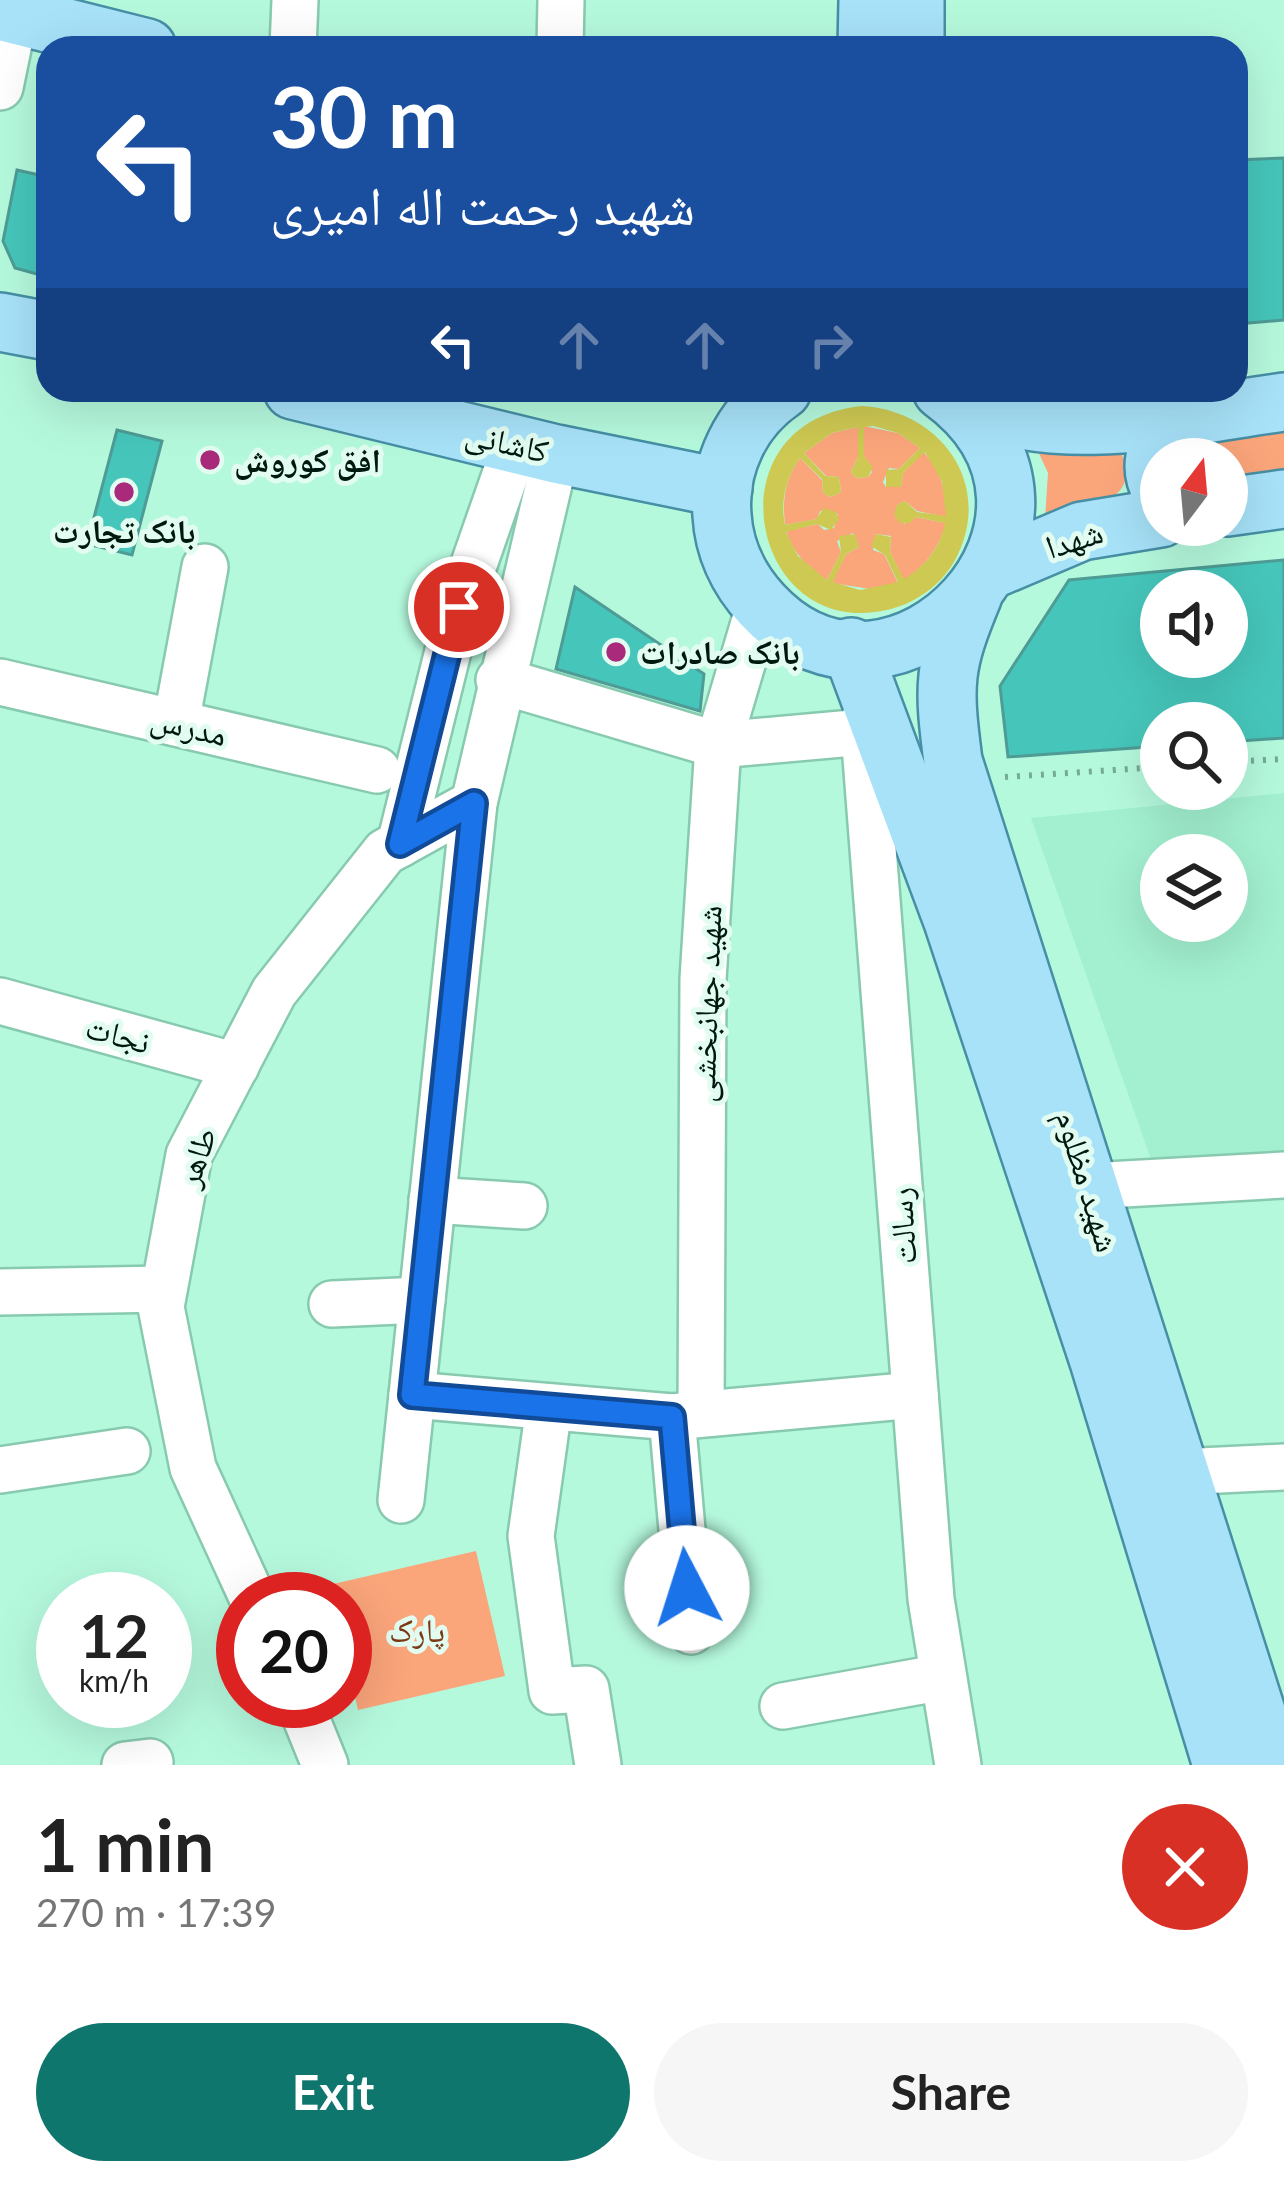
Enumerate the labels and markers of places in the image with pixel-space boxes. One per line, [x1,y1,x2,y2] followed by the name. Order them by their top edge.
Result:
[234,439,381,481] place label: افق کوروش
[197,447,223,473] marker: افق کوروش
[111,479,137,505] marker: بانک تجارت
[53,510,195,551] place label: بانک تجارت
[408,556,510,658] pin
[640,631,800,672] place label: بانک صادرات
[603,639,629,665] marker: بانک صادرات

